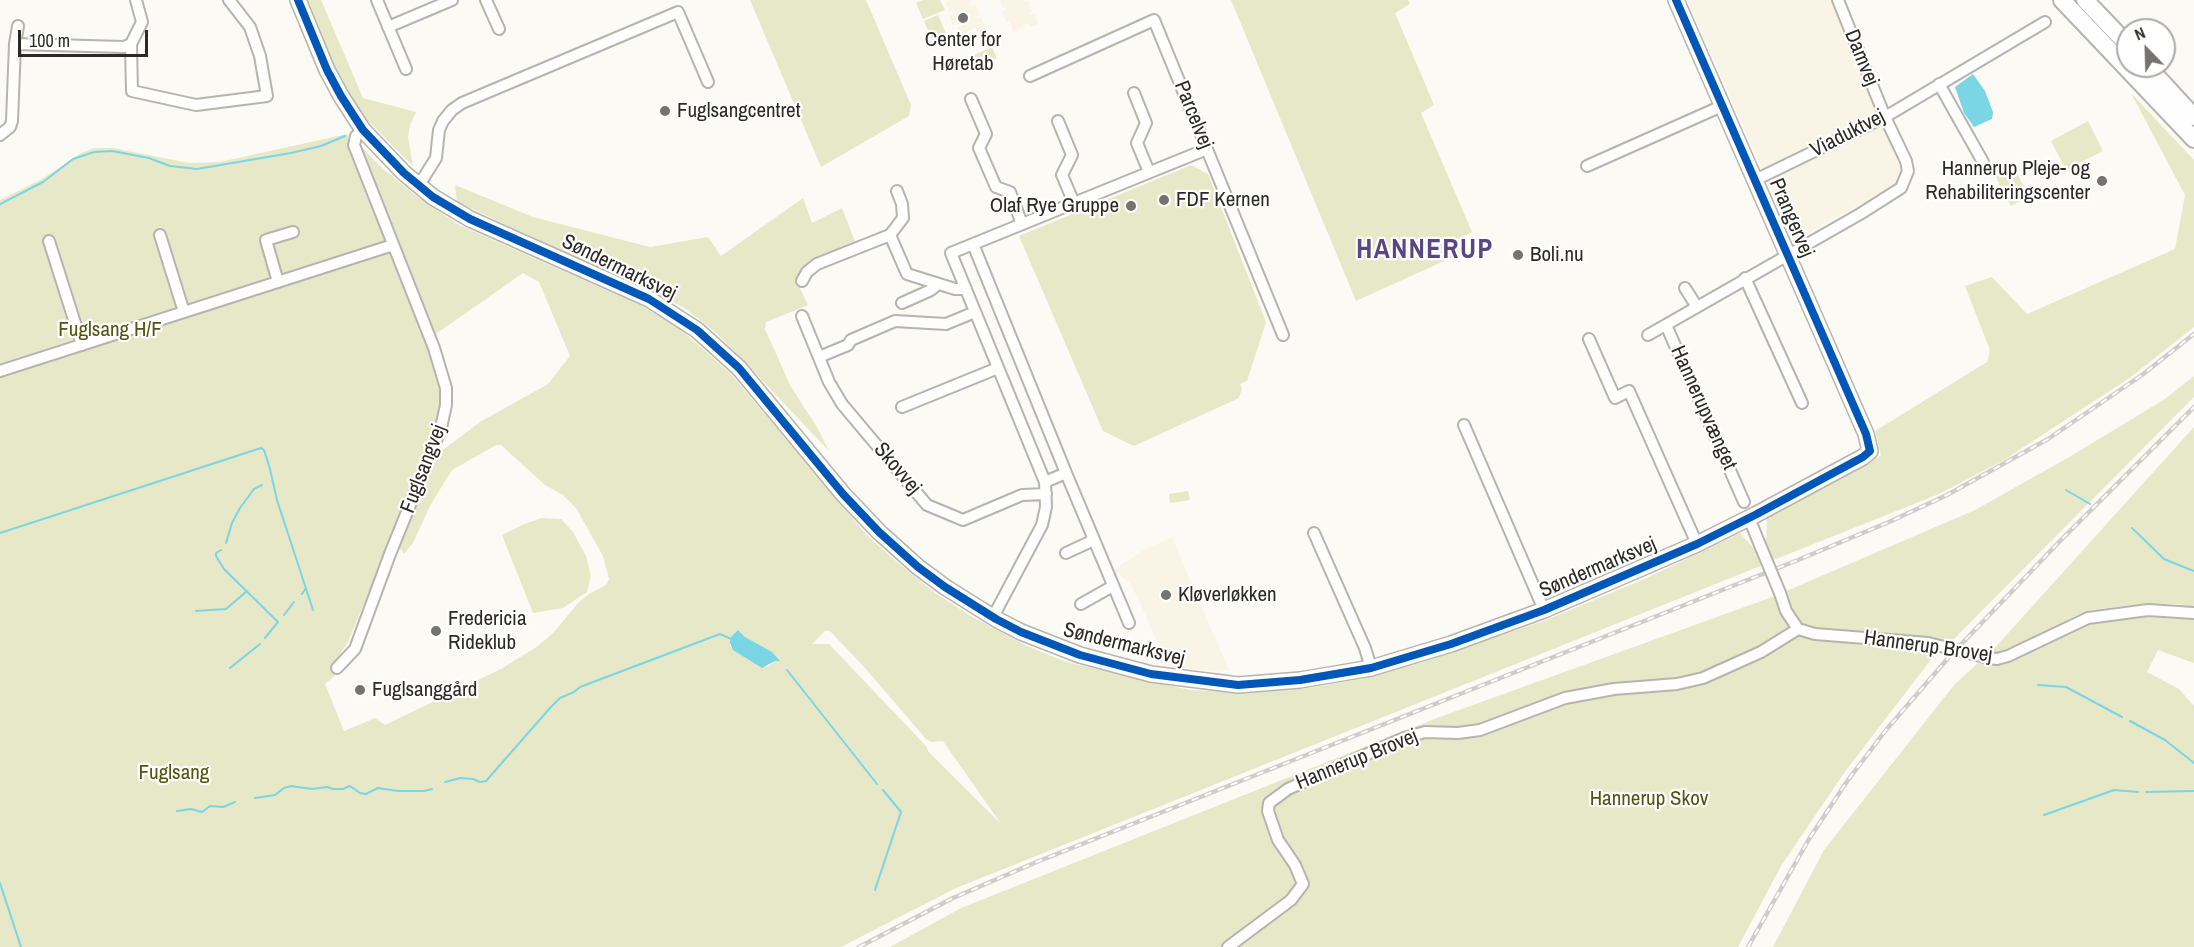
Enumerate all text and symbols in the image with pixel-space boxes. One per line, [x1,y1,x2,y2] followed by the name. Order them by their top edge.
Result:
[956,11,970,25] marker: Center for Høretab
[21,18,152,56] scale bar
[2116,18,2176,78] north arrow
[2131,21,2148,45] text: N
[1838,26,1884,90] street label: Damvej
[925,27,1001,77] place label: Center for Høretab
[29,28,70,53] text: 100 m
[1168,77,1218,153] street label: Parcelvej
[677,98,800,124] place label: Fuglsangcentret
[658,104,672,118] marker: Fuglsangcentret
[1807,105,1889,163] street label: Viaduktvej
[1925,156,2090,206] place label: Hannerup Pleje- og Rehabiliteringscenter
[2095,174,2109,188] marker: Hannerup Pleje- og Rehabiliteringscenter
[1763,175,1819,261] street label: Prangervej
[1176,187,1270,213] place label: FDF Kernen
[990,193,1119,219] place label: Olaf Rye Gruppe
[1157,193,1171,207] marker: FDF Kernen
[1124,199,1138,213] marker: Olaf Rye Gruppe
[558,229,680,307] street label: Søndermarksvej
[1356,235,1494,267] district label: HANNERUP
[1530,242,1584,268] place label: Boli.nu
[1511,248,1525,262] marker: Boli.nu
[58,317,162,343] park label: Fuglsang H/F
[1664,342,1742,474] street label: Hannerupvænget
[396,421,452,517] street label: Fuglsangvej
[868,438,926,500] street label: Skovvej
[1536,532,1660,604] street label: Søndermarksvej
[1178,582,1277,608] place label: Kløverløkken
[1159,588,1173,602] marker: Kløverløkken
[448,606,526,656] place label: Fredericia Rideklub
[1061,618,1187,672] street label: Søndermarksvej
[429,624,443,638] marker: Fredericia Rideklub
[1862,626,1994,668] street label: Hannerup Brovej
[372,677,477,703] place label: Fuglsanggård
[353,683,367,697] marker: Fuglsanggård
[1292,724,1422,796] street label: Hannerup Brovej
[139,760,209,786] park label: Fuglsang
[1590,786,1708,812] park label: Hannerup Skov

